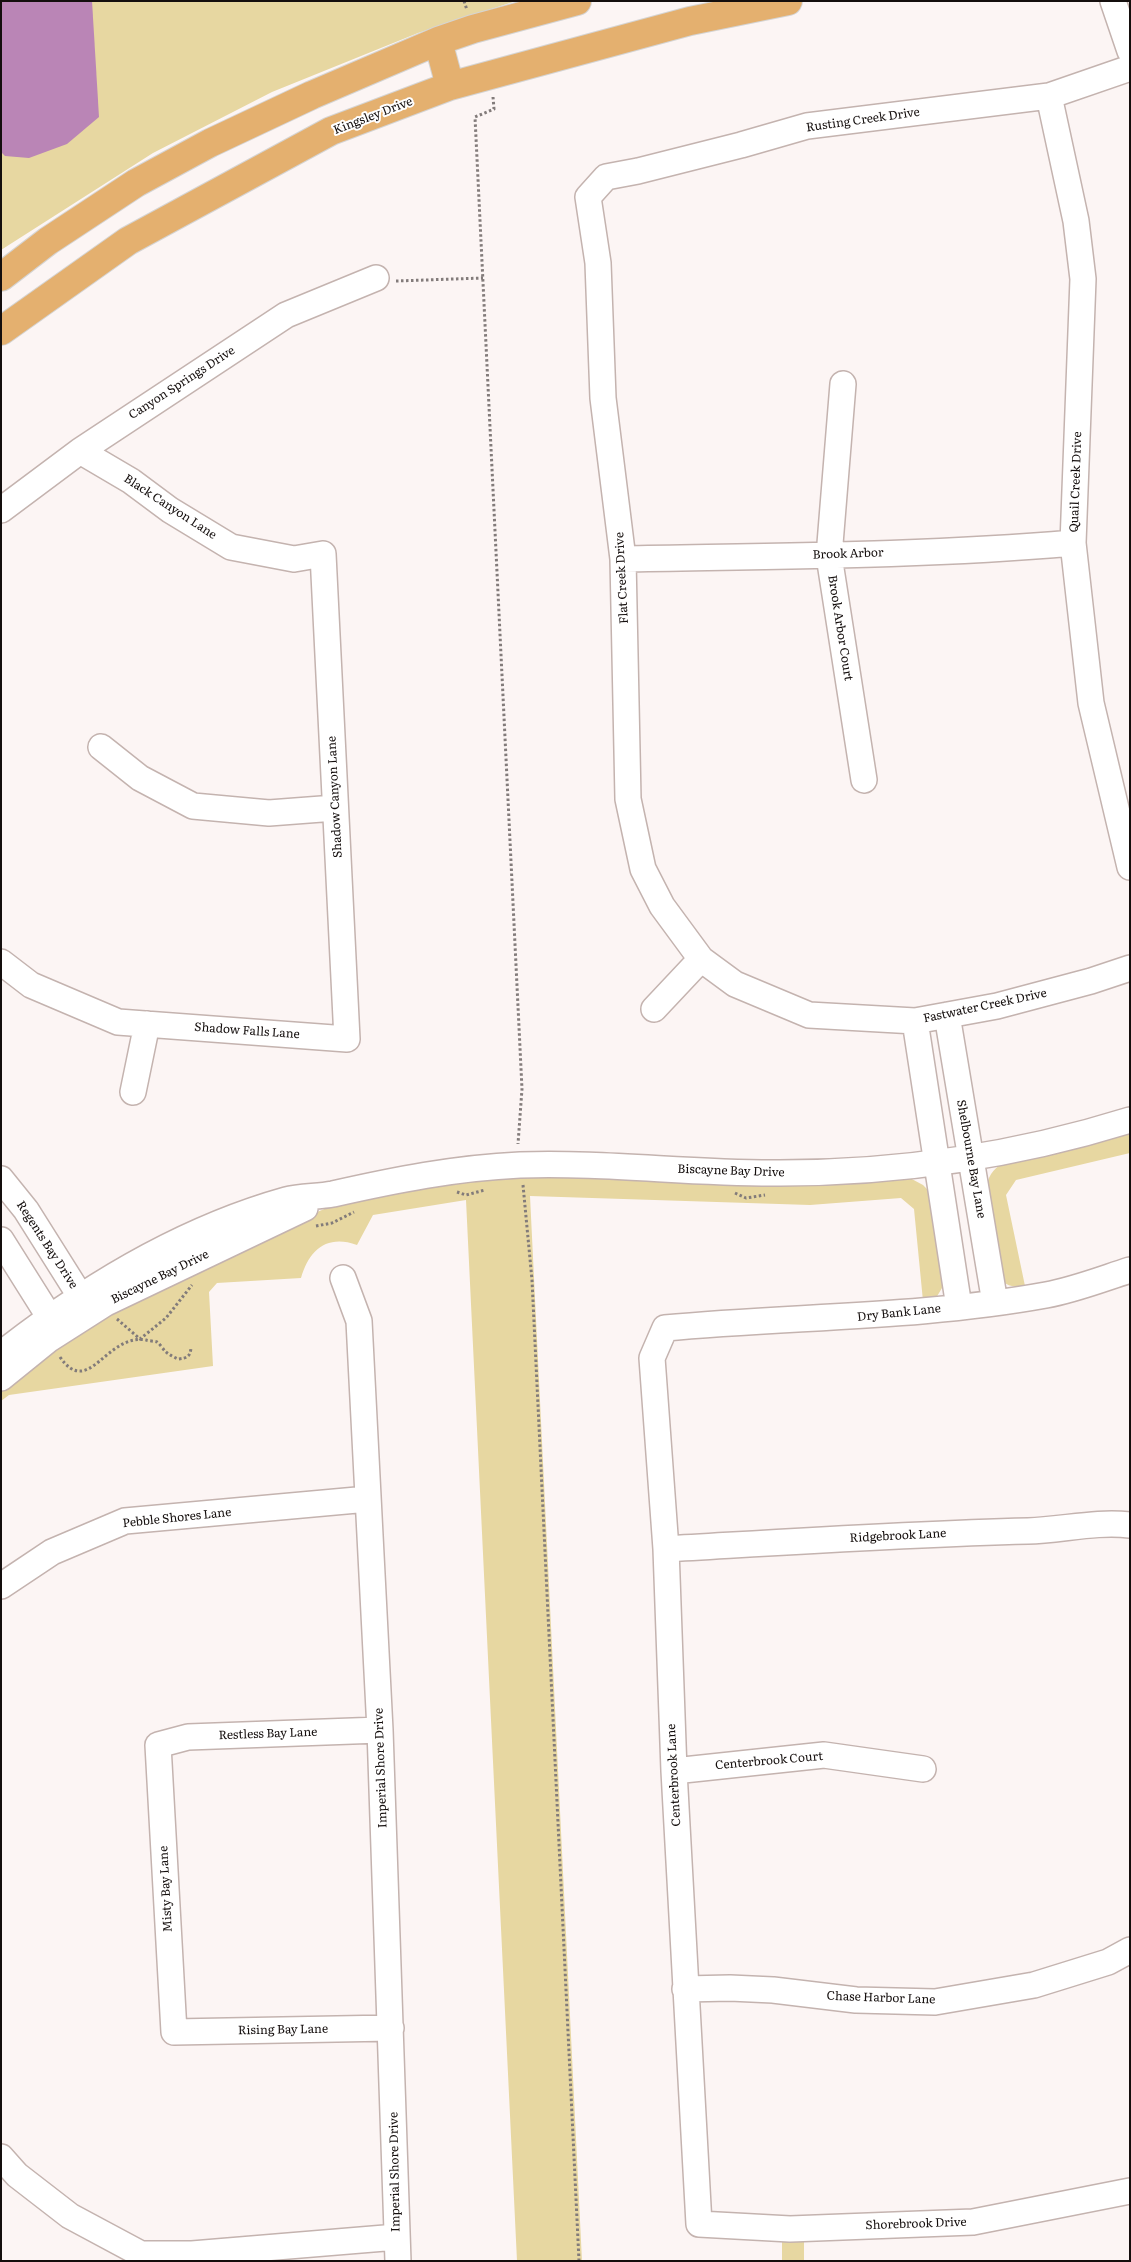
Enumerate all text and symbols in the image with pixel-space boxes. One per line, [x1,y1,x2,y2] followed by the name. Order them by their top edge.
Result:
[331,94,415,138] street label: Kingsley Drive
[805,105,921,135] street label: Rusting Creek Drive
[126,343,238,423] street label: Canyon Springs Drive
[1067,431,1085,533] street label: Quail Creek Drive
[121,472,219,542] street label: Black Canyon Lane
[612,532,632,624] street label: Flat Creek Drive
[812,546,884,562] street label: Brook Arbor
[825,574,855,682] street label: Brook Arbor Court
[325,736,345,858] street label: Shadow Canyon Lane
[922,986,1048,1026] street label: Fastwater Creek Drive
[194,1020,300,1042] street label: Shadow Falls Lane
[953,1099,989,1219] street label: Shelbourne Bay Lane
[677,1162,785,1180] street label: Biscayne Bay Drive
[13,1198,81,1292] street label: Regents Bay Drive
[109,1247,211,1307] street label: Biscayne Bay Drive
[856,1301,942,1325] street label: Dry Bank Lane
[122,1505,232,1531] street label: Pebble Shores Lane
[849,1526,947,1546] street label: Ridgebrook Lane
[372,1708,390,1828] street label: Imperial Shore Drive
[664,1723,684,1827] street label: Centerbrook Lane
[218,1725,318,1743] street label: Restless Bay Lane
[714,1749,824,1773] street label: Centerbrook Court
[157,1845,175,1933] street label: Misty Bay Lane
[826,1989,936,2007] street label: Chase Harbor Lane
[238,2022,328,2038] street label: Rising Bay Lane
[387,2112,403,2232] street label: Imperial Shore Drive
[865,2215,967,2233] street label: Shorebrook Drive

